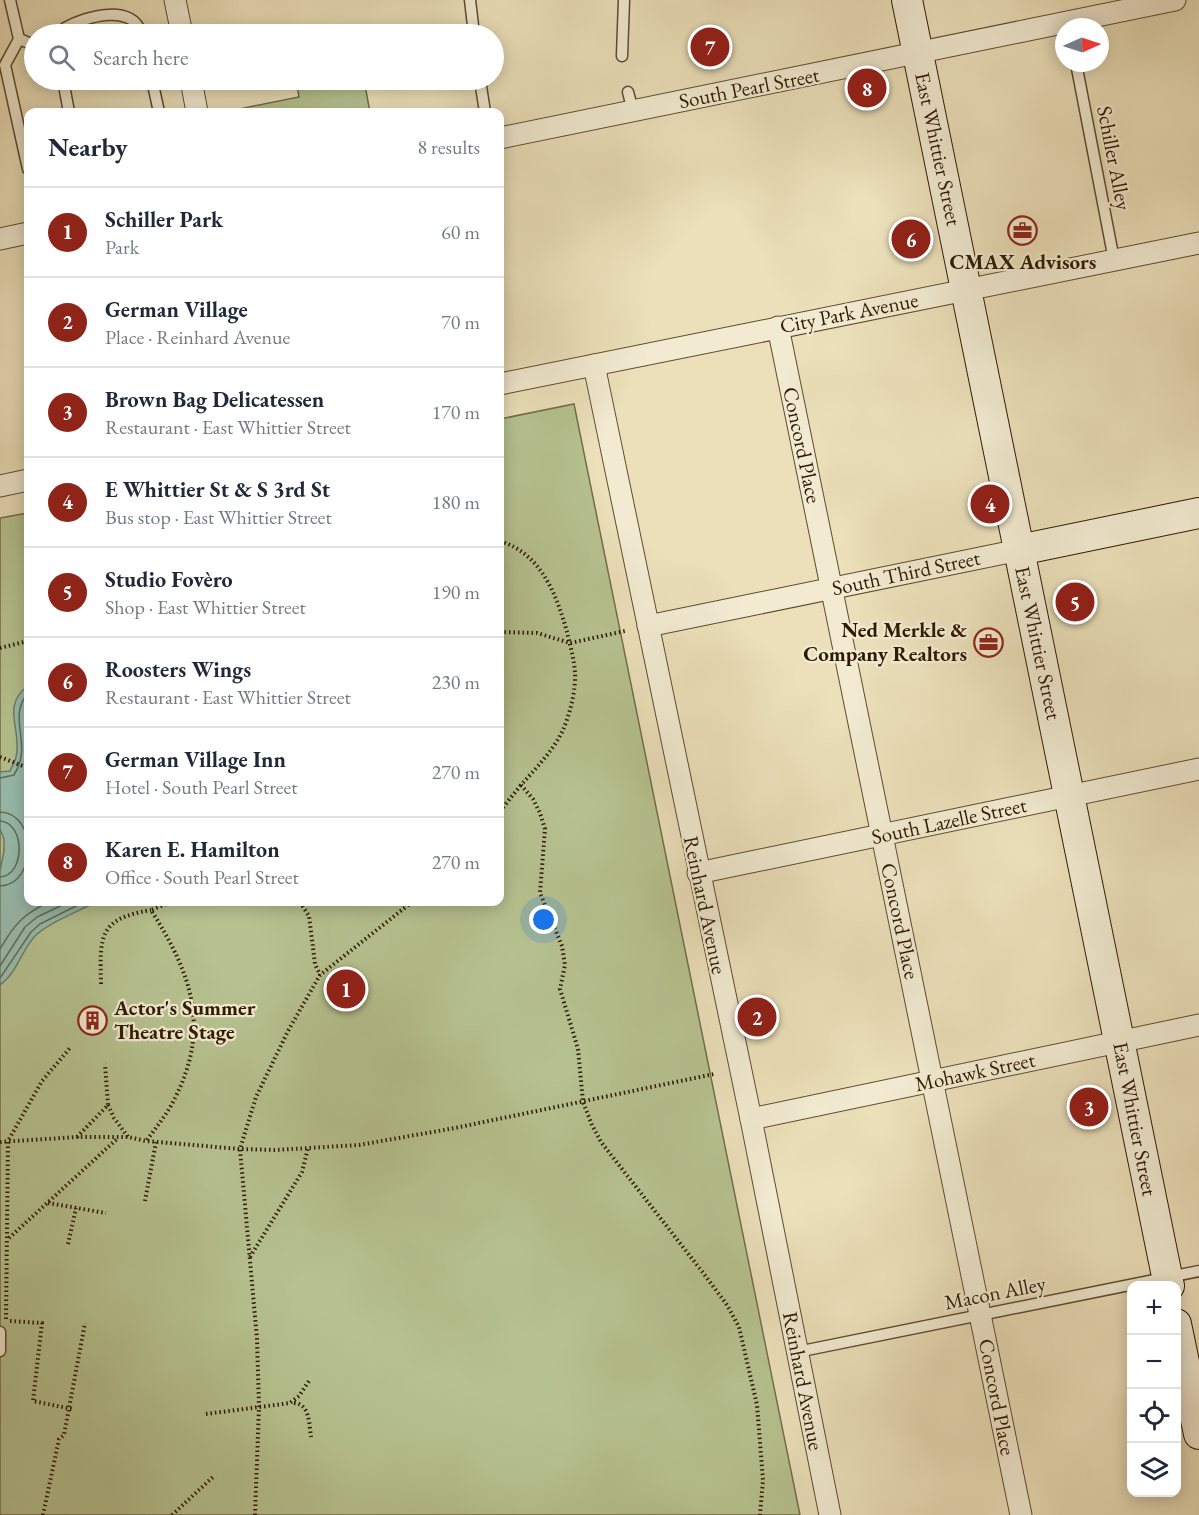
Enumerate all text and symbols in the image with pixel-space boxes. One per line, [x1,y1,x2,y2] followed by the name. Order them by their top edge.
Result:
[1055,18,1109,72] north arrow
[24,24,504,90] search box
[690,24,730,70] pin: 7
[45,41,78,74] icon: search
[93,43,188,72] text: Search here
[676,61,822,114] street label: South Pearl Street
[848,66,886,110] pin: 8
[909,70,968,229] street label: East Whittier Street
[1091,103,1138,213] street label: Schiller Alley
[48,130,128,164] text: Nearby
[417,134,480,160] text: 8 results
[105,205,223,234] text: Schiller Park
[1007,215,1039,247] office icon: CMAX Advisors
[892,216,930,262] pin: 6
[62,219,73,245] text: 1
[441,219,480,245] text: 60 m
[105,234,139,260] text: Park
[950,248,1096,275] place label: CMAX Advisors
[777,286,920,339] street label: City Park Avenue
[105,295,248,324] text: German Village
[62,309,73,335] text: 2
[441,309,480,335] text: 70 m
[105,324,290,350] text: Place · Reinhard Avenue
[777,384,828,505] street label: Concord Place
[105,385,324,414] text: Brown Bag Delicatessen
[62,399,73,425] text: 3
[432,399,480,425] text: 170 m
[105,414,351,440] text: Restaurant · East Whittier Street
[105,475,330,504] text: E Whittier St & S 3rd St
[970,482,1010,526] pin: 4
[62,489,73,515] text: 4
[432,489,480,515] text: 180 m
[105,504,332,530] text: Bus stop · East Whittier Street
[829,544,983,601] street label: South Third Street
[1009,564,1068,723] street label: East Whittier Street
[105,565,233,594] text: Studio Fovèro
[62,579,73,605] text: 5
[432,579,480,605] text: 190 m
[1056,580,1094,624] pin: 5
[105,594,306,620] text: Shop · East Whittier Street
[803,616,967,667] place label: Ned Merkle & Company Realtors
[972,626,1004,658] office icon: Ned Merkle & Company Realtors
[105,655,251,684] text: Roosters Wings
[62,669,73,695] text: 6
[432,669,480,695] text: 230 m
[105,684,351,710] text: Restaurant · East Whittier Street
[105,745,286,774] text: German Village Inn
[62,759,73,785] text: 7
[432,759,480,785] text: 270 m
[105,774,298,800] text: Hotel · South Pearl Street
[869,791,1029,850] street label: South Lazelle Street
[678,833,733,977] street label: Reinhard Avenue
[105,835,280,864] text: Karen E. Hamilton
[62,849,73,875] text: 8
[432,849,480,875] text: 270 m
[875,860,926,981] street label: Concord Place
[105,864,299,890] text: Office · South Pearl Street
[529,905,558,934] your location
[326,966,366,1012] pin: 1
[113,994,256,1045] place label: Actor's Summer Theatre Stage
[738,994,777,1040] pin: 2
[77,1004,109,1036] building icon: Actor's Summer Theatre Stage
[1107,1040,1164,1199] street label: East Whittier Street
[912,1046,1038,1097] street label: Mohawk Street
[1070,1084,1108,1130] pin: 3
[942,1269,1049,1316] street label: Macon Alley
[1127,1281,1181,1497] map controls
[1127,1281,1181,1335] button: +
[777,1309,830,1453] street label: Reinhard Avenue
[1127,1335,1181,1389] button: −
[973,1336,1022,1457] street label: Concord Place
[1127,1389,1181,1443] button: locate
[1127,1443,1181,1497] button: layers

